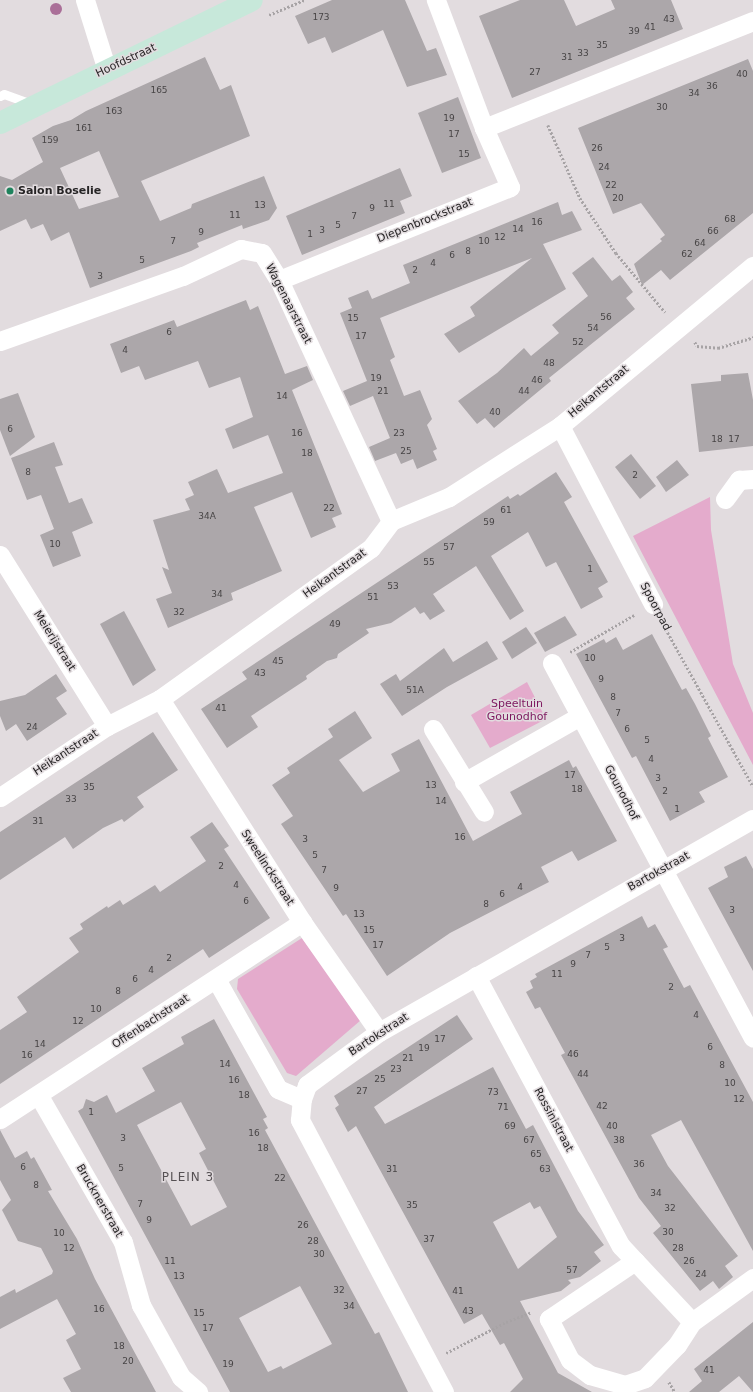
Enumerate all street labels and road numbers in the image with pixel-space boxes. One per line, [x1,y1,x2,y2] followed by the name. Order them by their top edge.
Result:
[94,41,158,81] street label: Hoofdstraat
[375,196,475,246] street label: Diepenbrockstraat
[262,262,314,346] street label: Wagenaarstraat
[566,363,632,421] street label: Heikantstraat
[301,547,369,601] street label: Heikantstraat
[637,581,673,633] street label: Spoorpad
[30,608,78,674] street label: Meierijstraat
[31,727,101,779] street label: Heikantstraat
[601,763,641,823] street label: Gounodhof
[238,828,296,908] street label: Sweelinckstraat
[626,850,692,894] street label: Bartokstraat
[110,992,192,1052] street label: Offenbachstraat
[347,1011,411,1059] street label: Bartokstraat
[531,1086,575,1154] street label: Rossinistraat
[73,1162,125,1240] street label: Brucknerstraat

